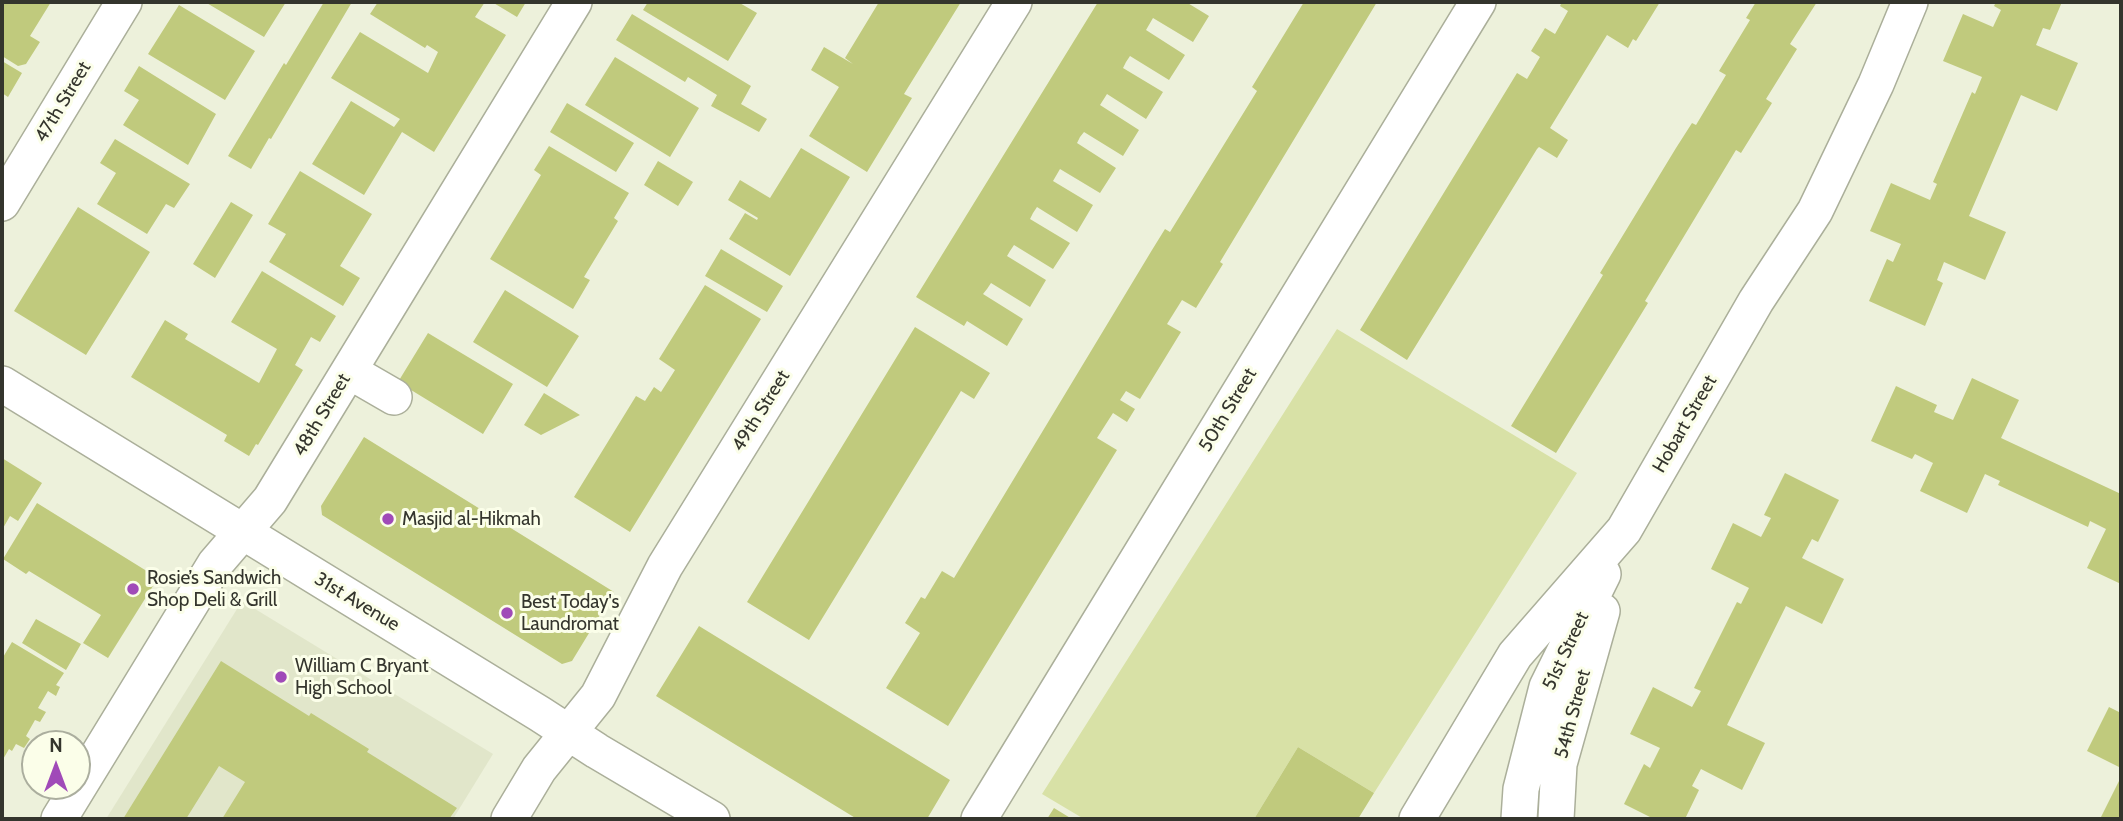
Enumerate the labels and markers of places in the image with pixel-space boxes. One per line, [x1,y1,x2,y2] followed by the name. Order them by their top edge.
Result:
[402,508,541,530] place label: Masjid al-Hikmah
[380,511,396,527] marker: Masjid al-Hikmah
[147,567,281,611] place label: Rosie’s Sandwich Shop Deli & Grill
[125,581,141,597] marker: Rosie’s Sandwich Shop Deli & Grill
[521,591,619,635] place label: Best Today's Laundromat
[499,605,515,621] marker: Best Today's Laundromat
[295,655,429,699] place label: William C Bryant High School
[273,669,289,685] marker: William C Bryant High School

